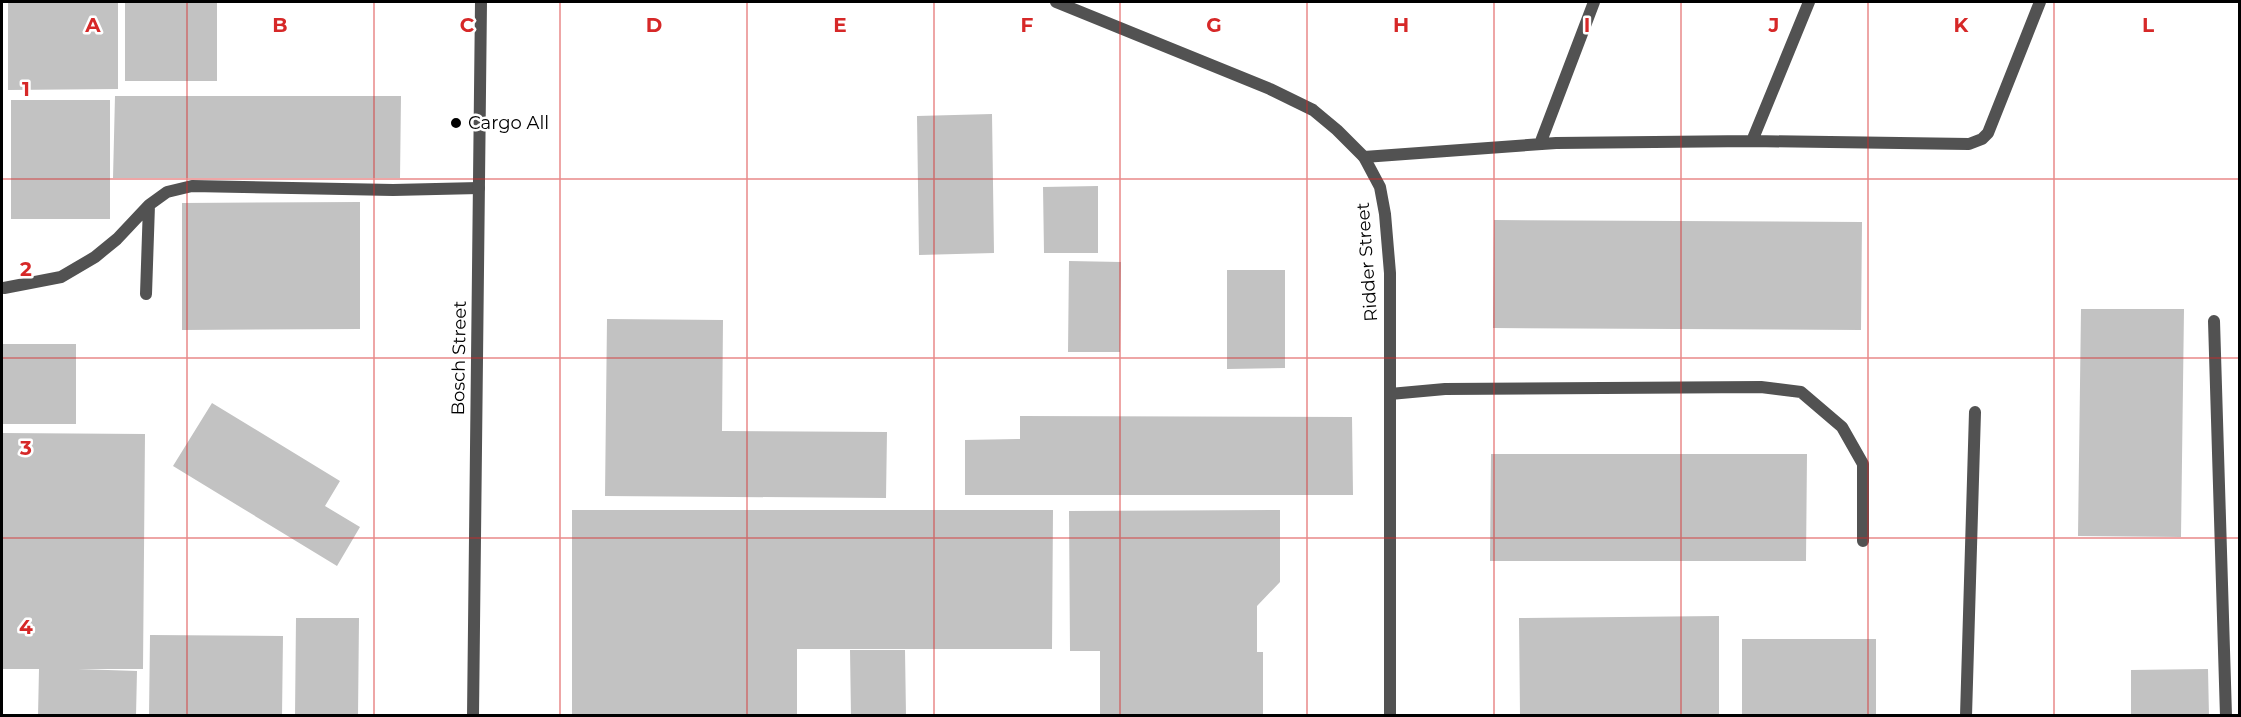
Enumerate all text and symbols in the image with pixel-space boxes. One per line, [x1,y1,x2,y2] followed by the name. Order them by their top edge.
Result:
[84,13,101,37] text: A
[272,13,288,37] text: B
[460,13,475,37] text: C
[646,13,662,37] text: D
[833,13,847,37] text: E
[1021,13,1034,37] text: F
[1206,13,1222,37] text: G
[1393,13,1409,37] text: H
[1584,13,1590,37] text: I
[1768,13,1779,37] text: J
[1954,13,1970,37] text: K
[2142,13,2154,37] text: L
[22,77,30,101] text: 1
[468,112,549,134] place label: Cargo All
[449,116,463,130] marker: Cargo All
[1352,202,1382,322] street label: Ridder Street
[20,257,32,281] text: 2
[447,300,471,416] street label: Bosch Street
[19,436,32,460] text: 3
[19,615,33,639] text: 4

